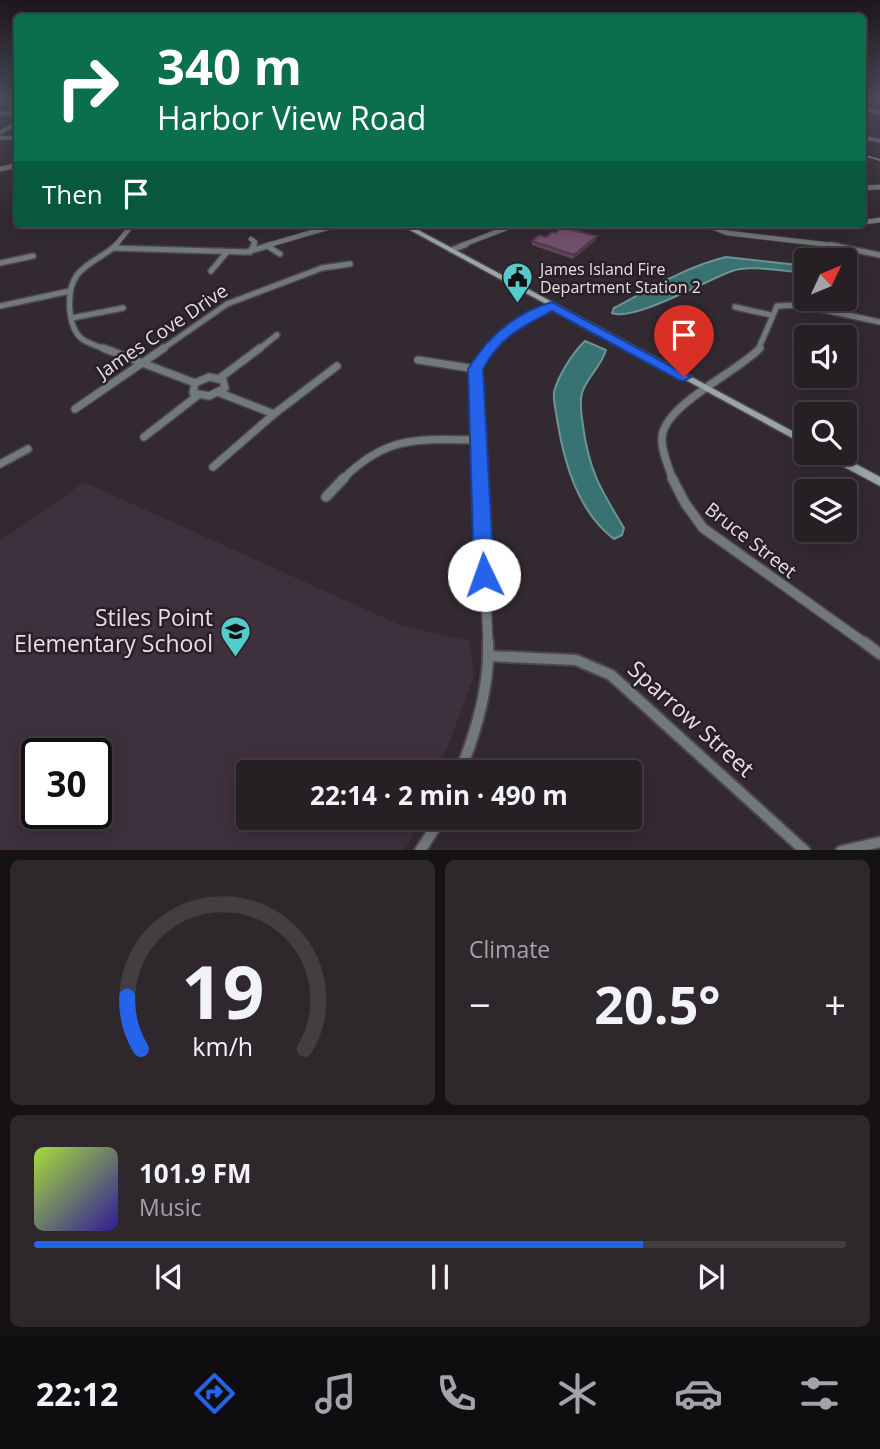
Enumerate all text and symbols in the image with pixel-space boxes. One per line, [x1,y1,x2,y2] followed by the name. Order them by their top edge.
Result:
[157,33,302,99] text: 340 m
[42,42,133,133] icon: right
[157,96,426,139] text: Harbor View Road
[117,175,155,213] icon: arrive
[42,176,103,212] text: Then
[794,248,858,312] north arrow
[794,248,857,542] map controls
[538,258,701,298] place label: James Island Fire Department Station 2
[500,261,534,305] public building icon: James Island Fire Department Station 2
[90,277,233,386] street label: James Cove Drive
[654,305,714,377] pin
[665,316,703,354] icon: arrive
[794,325,857,388] button: sound
[794,402,857,465] button: search
[794,479,857,542] button: layers
[700,496,802,584] street label: Bruce Street
[447,538,521,612] position arrow
[14,601,213,659] place label: Stiles Point Elementary School
[219,614,253,658] school or university icon: Stiles Point Elementary School
[621,653,762,784] street label: Sparrow Street
[21,738,112,829] speed limit sign: 30
[310,777,568,813] text: 22:14 · 2 min · 490 m
[469,933,550,965] text: Climate
[181,941,264,1040] text: 19
[594,968,721,1039] text: 20.5°
[469,978,491,1030] text: −
[824,978,846,1030] text: +
[192,1028,253,1062] text: km/h
[139,1155,251,1191] text: 101.9 FM
[139,1191,202,1223] text: Music
[150,1258,188,1296] icon: previous
[421,1258,459,1296] icon: pause
[692,1258,730,1296] icon: next
[190,1369,239,1418] icon: directions
[311,1369,360,1418] icon: music
[432,1369,481,1418] icon: phone
[553,1369,602,1418] icon: climate
[674,1369,723,1418] icon: car
[795,1369,844,1418] icon: filters
[36,1372,118,1415] text: 22:12

